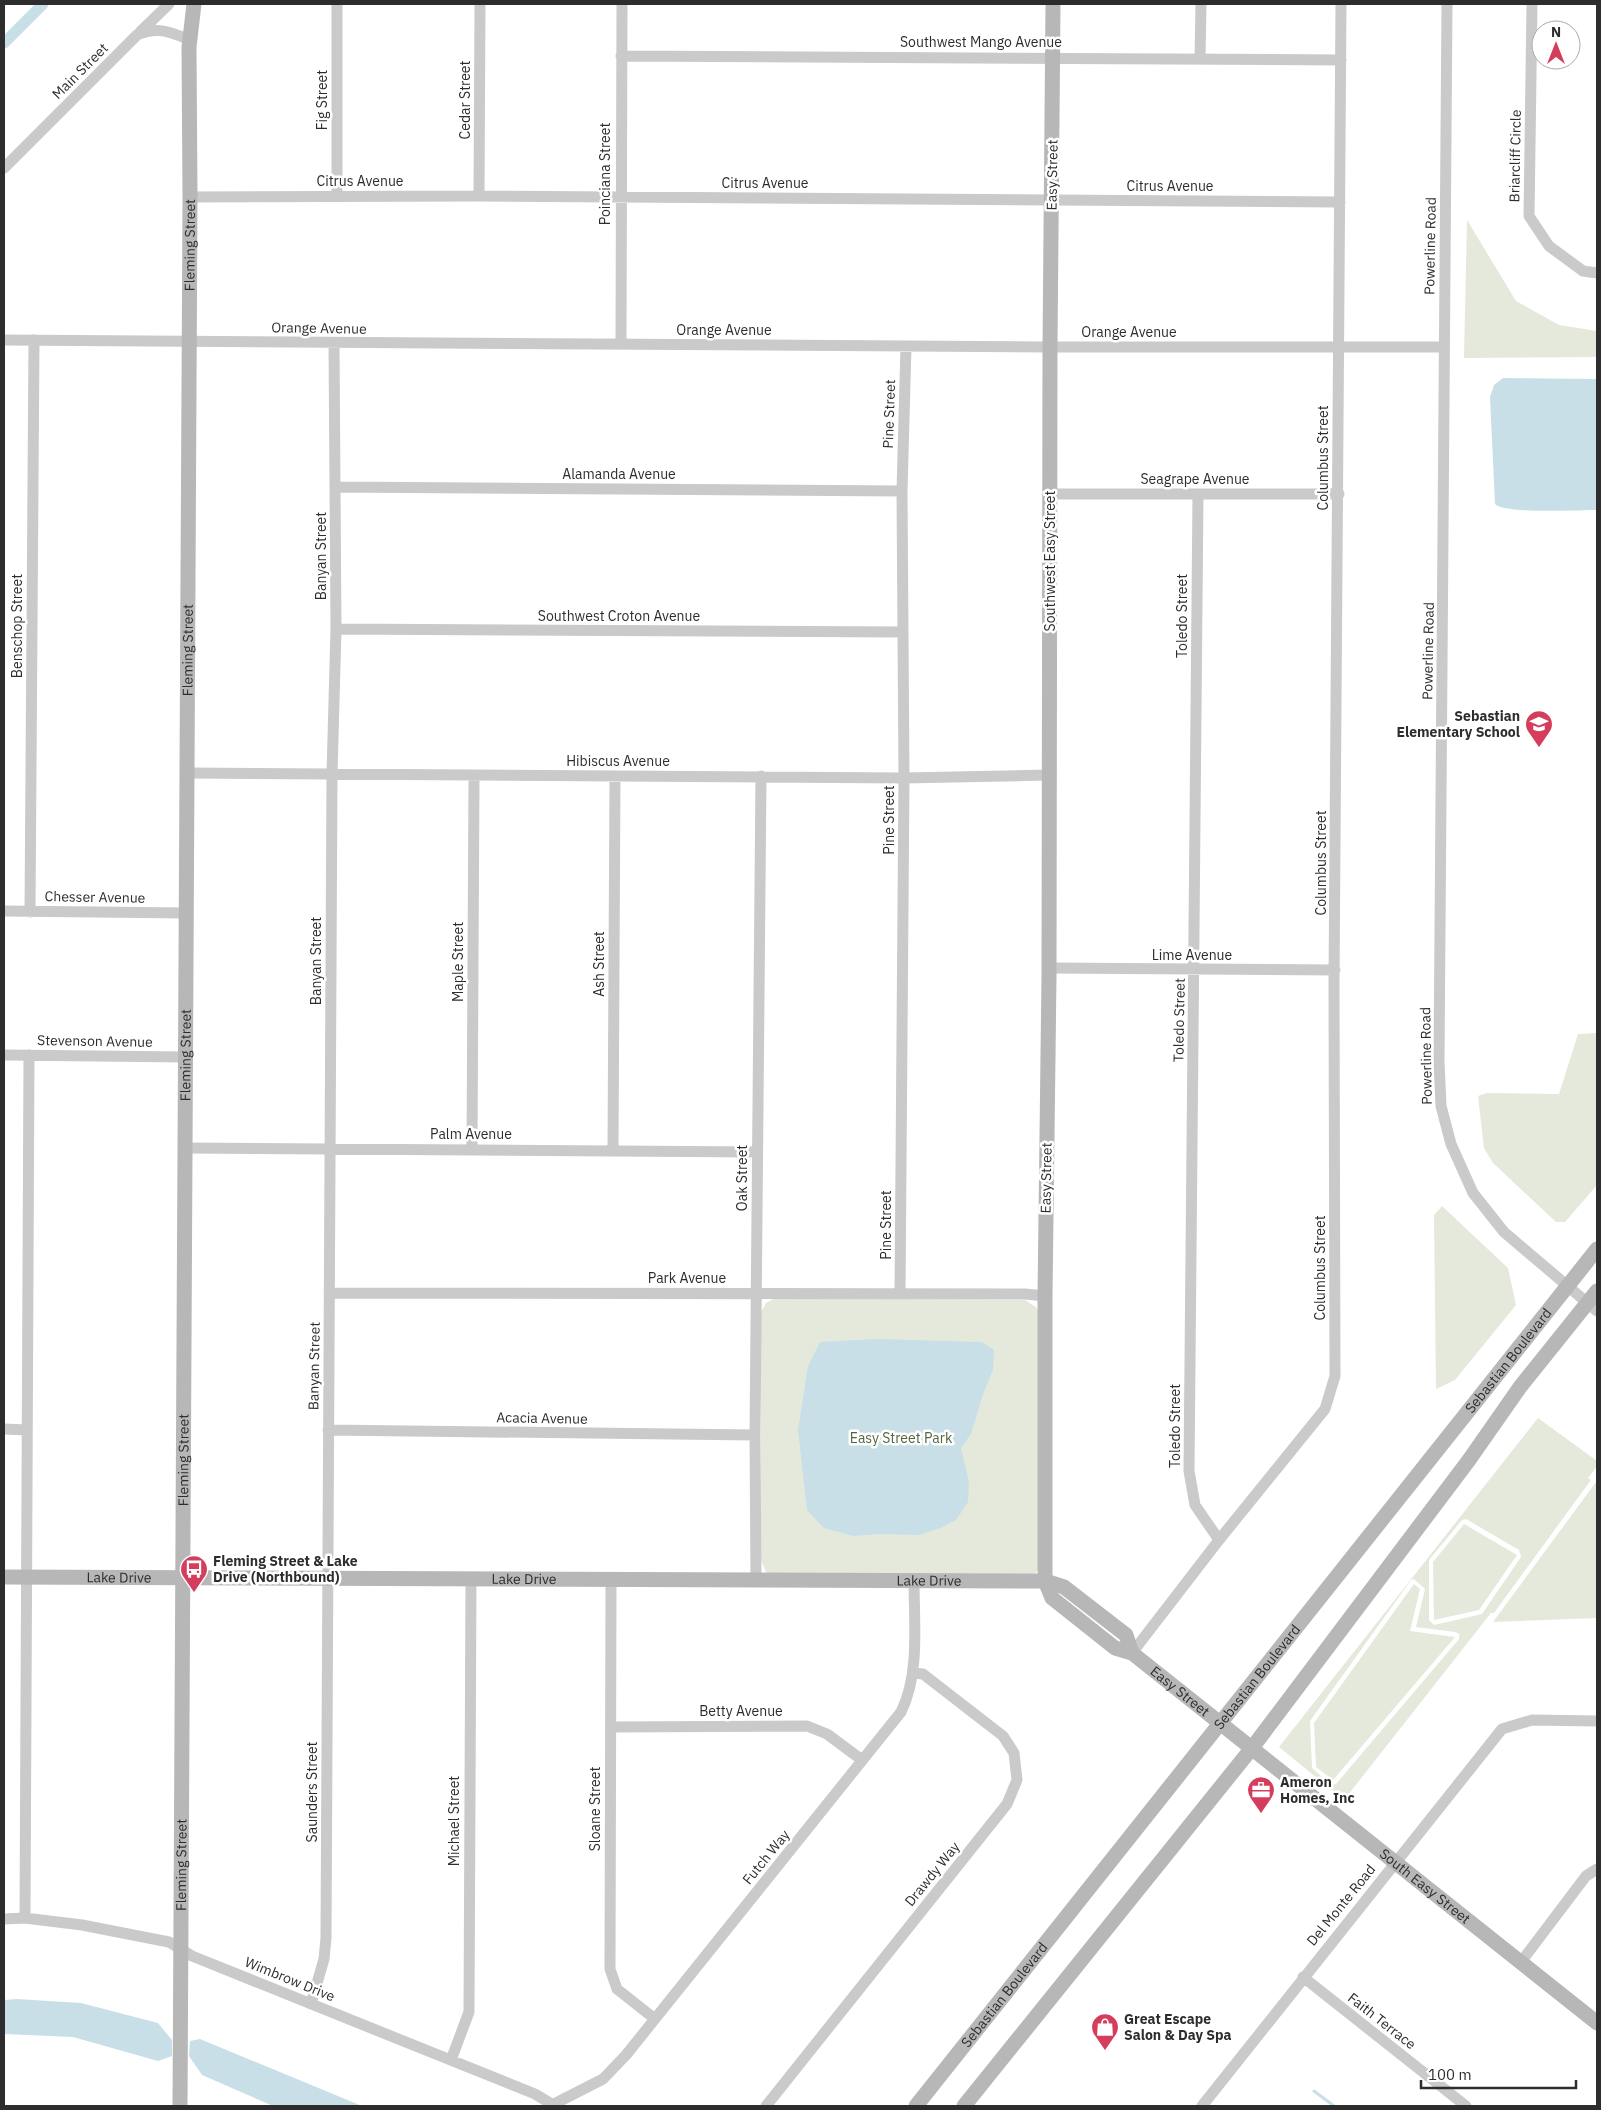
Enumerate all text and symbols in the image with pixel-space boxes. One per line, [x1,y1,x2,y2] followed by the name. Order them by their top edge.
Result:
[1531,20,1581,70] north arrow
[1551,23,1561,41] text: N
[900,33,1062,51] street label: Southwest Mango Avenue
[48,39,112,103] street label: Main Street
[456,61,474,139] street label: Cedar Street
[313,70,331,130] street label: Fig Street
[1505,109,1525,203] street label: Briarcliff Circle
[596,123,614,225] street label: Poinciana Street
[1042,139,1062,211] street label: Easy Street
[316,172,404,190] street label: Citrus Avenue
[721,174,809,192] street label: Citrus Avenue
[1126,177,1214,195] street label: Citrus Avenue
[1420,197,1440,295] street label: Powerline Road
[181,199,199,291] street label: Fleming Street
[271,318,367,338] street label: Orange Avenue
[676,321,772,339] street label: Orange Avenue
[1081,323,1177,341] street label: Orange Avenue
[879,379,899,449] street label: Pine Street
[1314,405,1332,511] street label: Columbus Street
[562,465,676,483] street label: Alamanda Avenue
[1140,470,1250,488] street label: Seagrape Avenue
[1041,490,1059,631] street label: Southwest Easy Street
[312,512,330,600] street label: Banyan Street
[8,574,26,678] street label: Benschop Street
[1173,574,1191,658] street label: Toledo Street
[1418,602,1438,700] street label: Powerline Road
[178,604,197,696] street label: Fleming Street
[538,607,700,625] street label: Southwest Croton Avenue
[1396,707,1520,741] place label: Sebastian Elementary School
[1524,709,1554,748] school or university icon: Sebastian Elementary School
[566,752,670,770] street label: Hibiscus Avenue
[880,785,898,855] street label: Pine Street
[1312,810,1330,916] street label: Columbus Street
[44,887,146,907] street label: Chesser Avenue
[307,917,325,1005] street label: Banyan Street
[449,922,467,1002] street label: Maple Street
[590,931,608,997] street label: Ash Street
[1152,946,1233,964] street label: Lime Avenue
[1169,978,1189,1062] street label: Toledo Street
[1416,1007,1436,1105] street label: Powerline Road
[176,1009,195,1101] street label: Fleming Street
[37,1031,153,1051] street label: Stevenson Avenue
[430,1125,512,1143] street label: Palm Avenue
[1036,1142,1056,1214] street label: Easy Street
[733,1145,751,1211] street label: Oak Street
[877,1190,895,1260] street label: Pine Street
[1311,1215,1329,1321] street label: Columbus Street
[648,1269,727,1287] street label: Park Avenue
[1461,1305,1555,1417] street label: Sebastian Boulevard
[304,1322,324,1410] street label: Banyan Street
[1166,1384,1184,1468] street label: Toledo Street
[496,1408,588,1428] street label: Acacia Avenue
[174,1414,193,1506] street label: Fleming Street
[850,1429,953,1447] park label: Easy Street Park
[213,1552,358,1586] place label: Fleming Street & Lake Drive (Northbound)
[179,1554,209,1593] bus stop icon: Fleming Street & Lake Drive (Northbound)
[86,1568,152,1587] street label: Lake Drive
[491,1570,557,1588] street label: Lake Drive
[896,1571,962,1590] street label: Lake Drive
[1210,1621,1304,1733] street label: Sebastian Boulevard
[1147,1662,1214,1720] street label: Easy Street
[699,1702,783,1720] street label: Betty Avenue
[303,1741,321,1842] street label: Saunders Street
[586,1767,604,1851] street label: Sloane Street
[1280,1773,1355,1807] place label: Ameron Homes, Inc
[1246,1775,1276,1814] office icon: Ameron Homes, Inc
[445,1776,463,1866] street label: Michael Street
[172,1819,191,1911] street label: Fleming Street
[738,1826,794,1888] street label: Futch Way
[901,1838,963,1910] street label: Drawdy Way
[1376,1844,1474,1928] street label: South Easy Street
[1303,1861,1379,1949] street label: Del Monte Road
[957,1939,1052,2051] street label: Sebastian Boulevard
[242,1953,338,2005] street label: Wimbrow Drive
[1344,1989,1420,2053] street label: Faith Terrace
[1124,2010,1232,2044] place label: Great Escape Salon & Day Spa
[1090,2012,1120,2051] shop icon: Great Escape Salon & Day Spa
[1421,2058,1576,2090] scale bar
[1428,2065,1472,2084] text: 100 m

